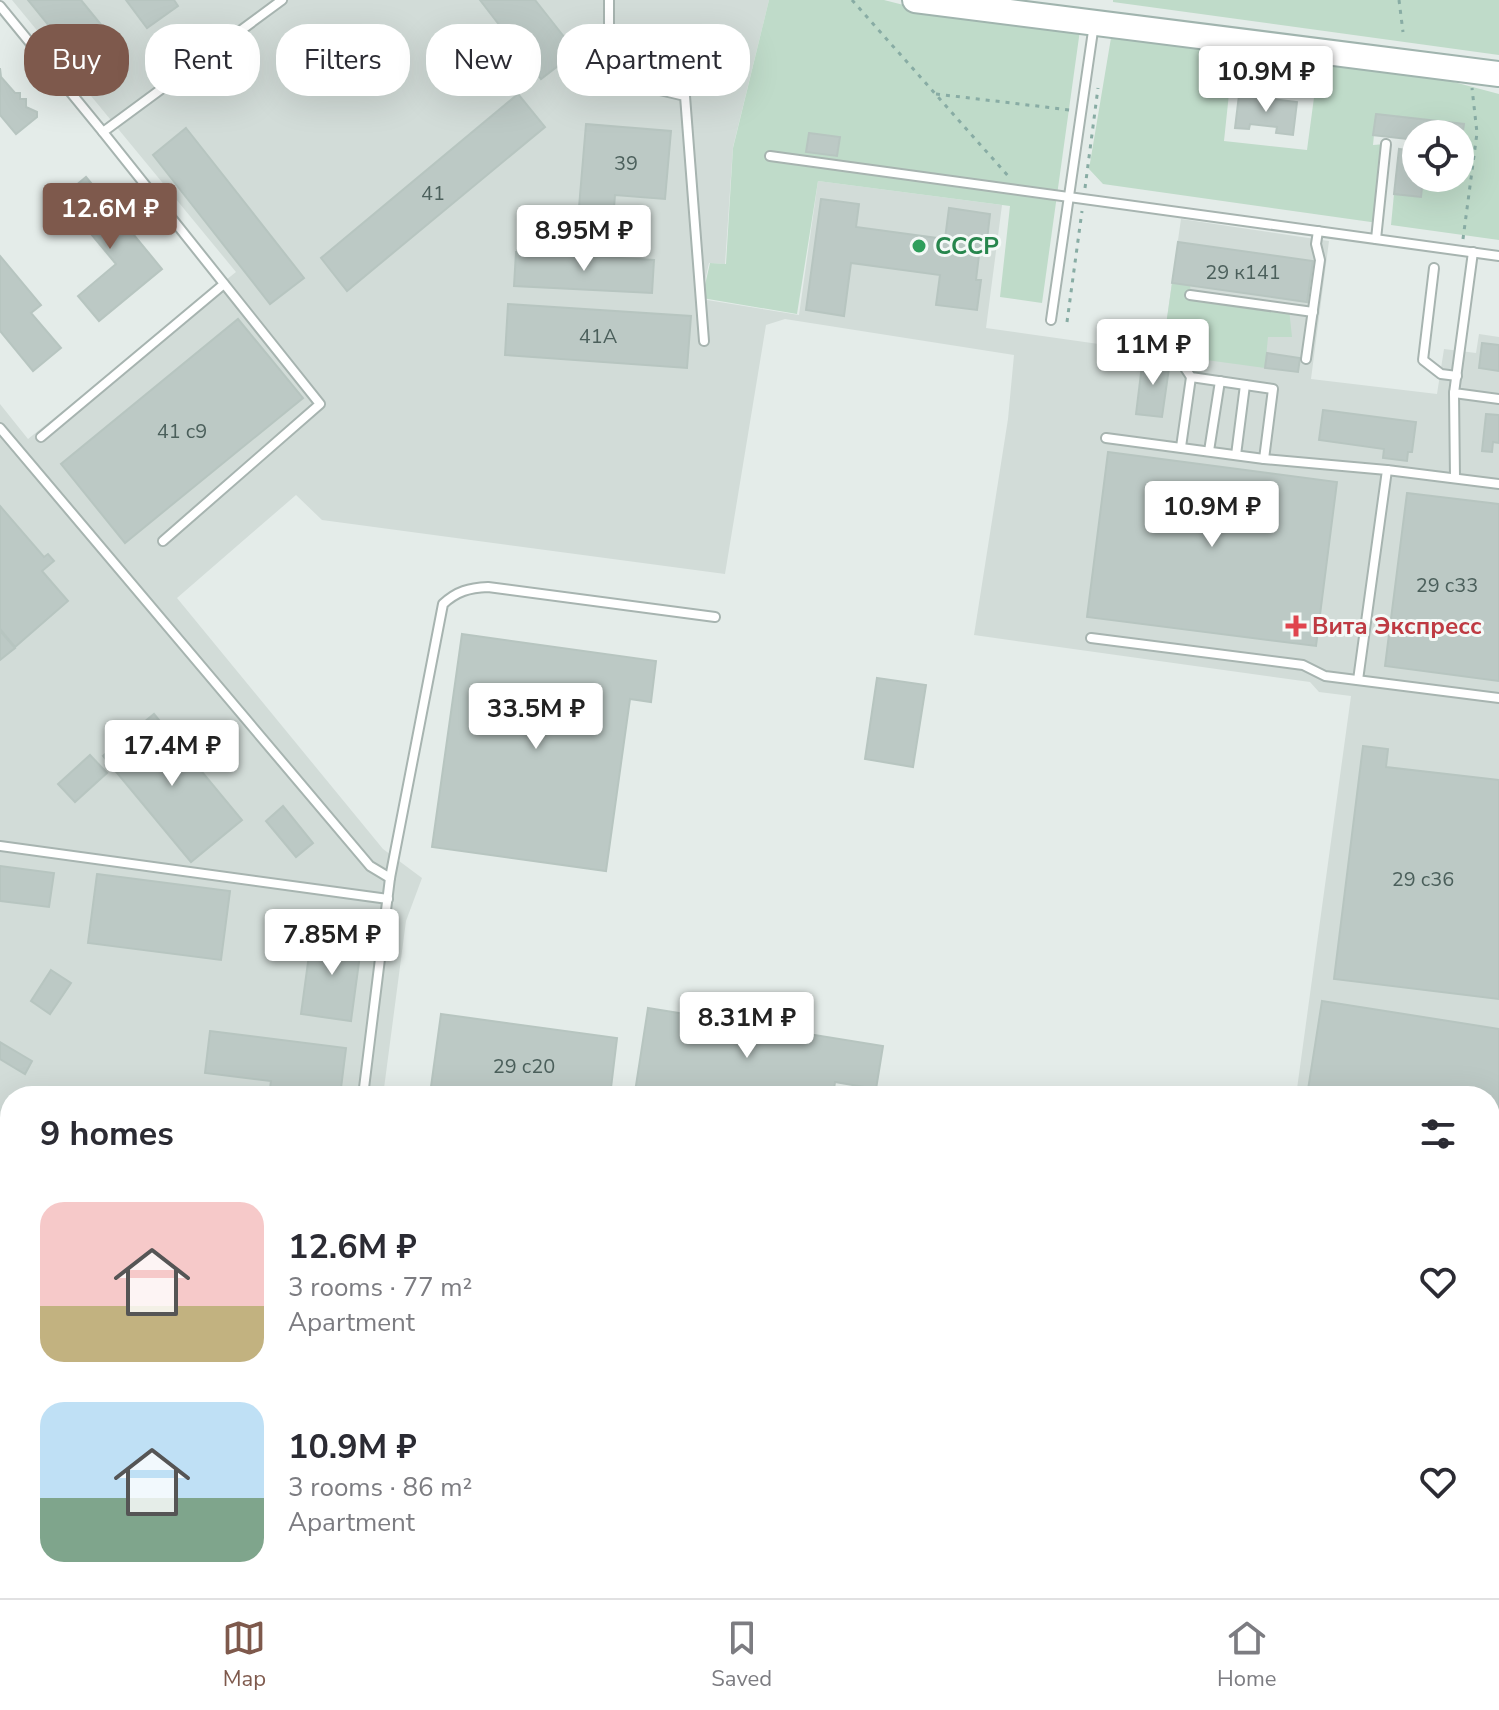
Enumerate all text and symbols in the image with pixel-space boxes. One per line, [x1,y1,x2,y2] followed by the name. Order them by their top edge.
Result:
[24,24,129,96] chip: Buy
[145,24,260,96] chip: Rent
[276,24,410,96] chip: Filters
[426,24,541,96] chip: New
[557,24,750,96] chip: Apartment
[1192,46,1340,114] pin: 10.9M ₽
[1217,54,1315,89] text: 10.9M ₽
[1402,120,1474,192] map controls
[1402,120,1474,192] button: locate
[614,150,638,177] house number: 39
[421,180,445,207] house number: 41
[36,183,184,251] pin: 12.6M ₽
[61,191,159,226] text: 12.6M ₽
[510,205,658,273] pin: 8.95M ₽
[535,213,633,248] text: 8.95M ₽
[935,230,999,262] place label: СССР
[910,237,928,255] marker: СССР
[1205,259,1281,286] house number: 29 к141
[1097,319,1209,387] pin: 11M ₽
[579,323,618,350] house number: 41А
[1115,327,1191,362] text: 11M ₽
[157,418,207,445] house number: 41 с9
[1138,481,1286,549] pin: 10.9M ₽
[1163,489,1261,524] text: 10.9M ₽
[1416,572,1478,599] house number: 29 с33
[1312,610,1482,642] place label: Вита Экспресс
[1287,617,1305,635] marker: Вита Экспресс
[462,683,610,751] pin: 33.5M ₽
[487,691,585,726] text: 33.5M ₽
[98,720,246,788] pin: 17.4M ₽
[123,728,221,763] text: 17.4M ₽
[1392,866,1454,893] house number: 29 с36
[258,909,406,977] pin: 7.85M ₽
[283,917,381,952] text: 7.85M ₽
[673,992,821,1060] pin: 8.31M ₽
[698,1000,796,1035] text: 8.31M ₽
[493,1053,555,1080] house number: 29 с20
[40,1111,174,1157] text: 9 homes
[1416,1112,1460,1156] icon: filters
[288,1224,417,1270] text: 12.6M ₽
[104,1234,200,1330] icon: home
[1416,1260,1460,1304] icon: heart
[288,1270,472,1305] text: 3 rooms · 77 m²
[288,1305,415,1340] text: Apartment
[288,1424,417,1470] text: 10.9M ₽
[104,1434,200,1530] icon: home
[1416,1460,1460,1504] icon: heart
[288,1470,472,1505] text: 3 rooms · 86 m²
[288,1505,415,1540] text: Apartment
[222,1616,266,1694] tab: Map
[711,1616,772,1694] tab: Saved
[1217,1616,1277,1694] tab: Home

